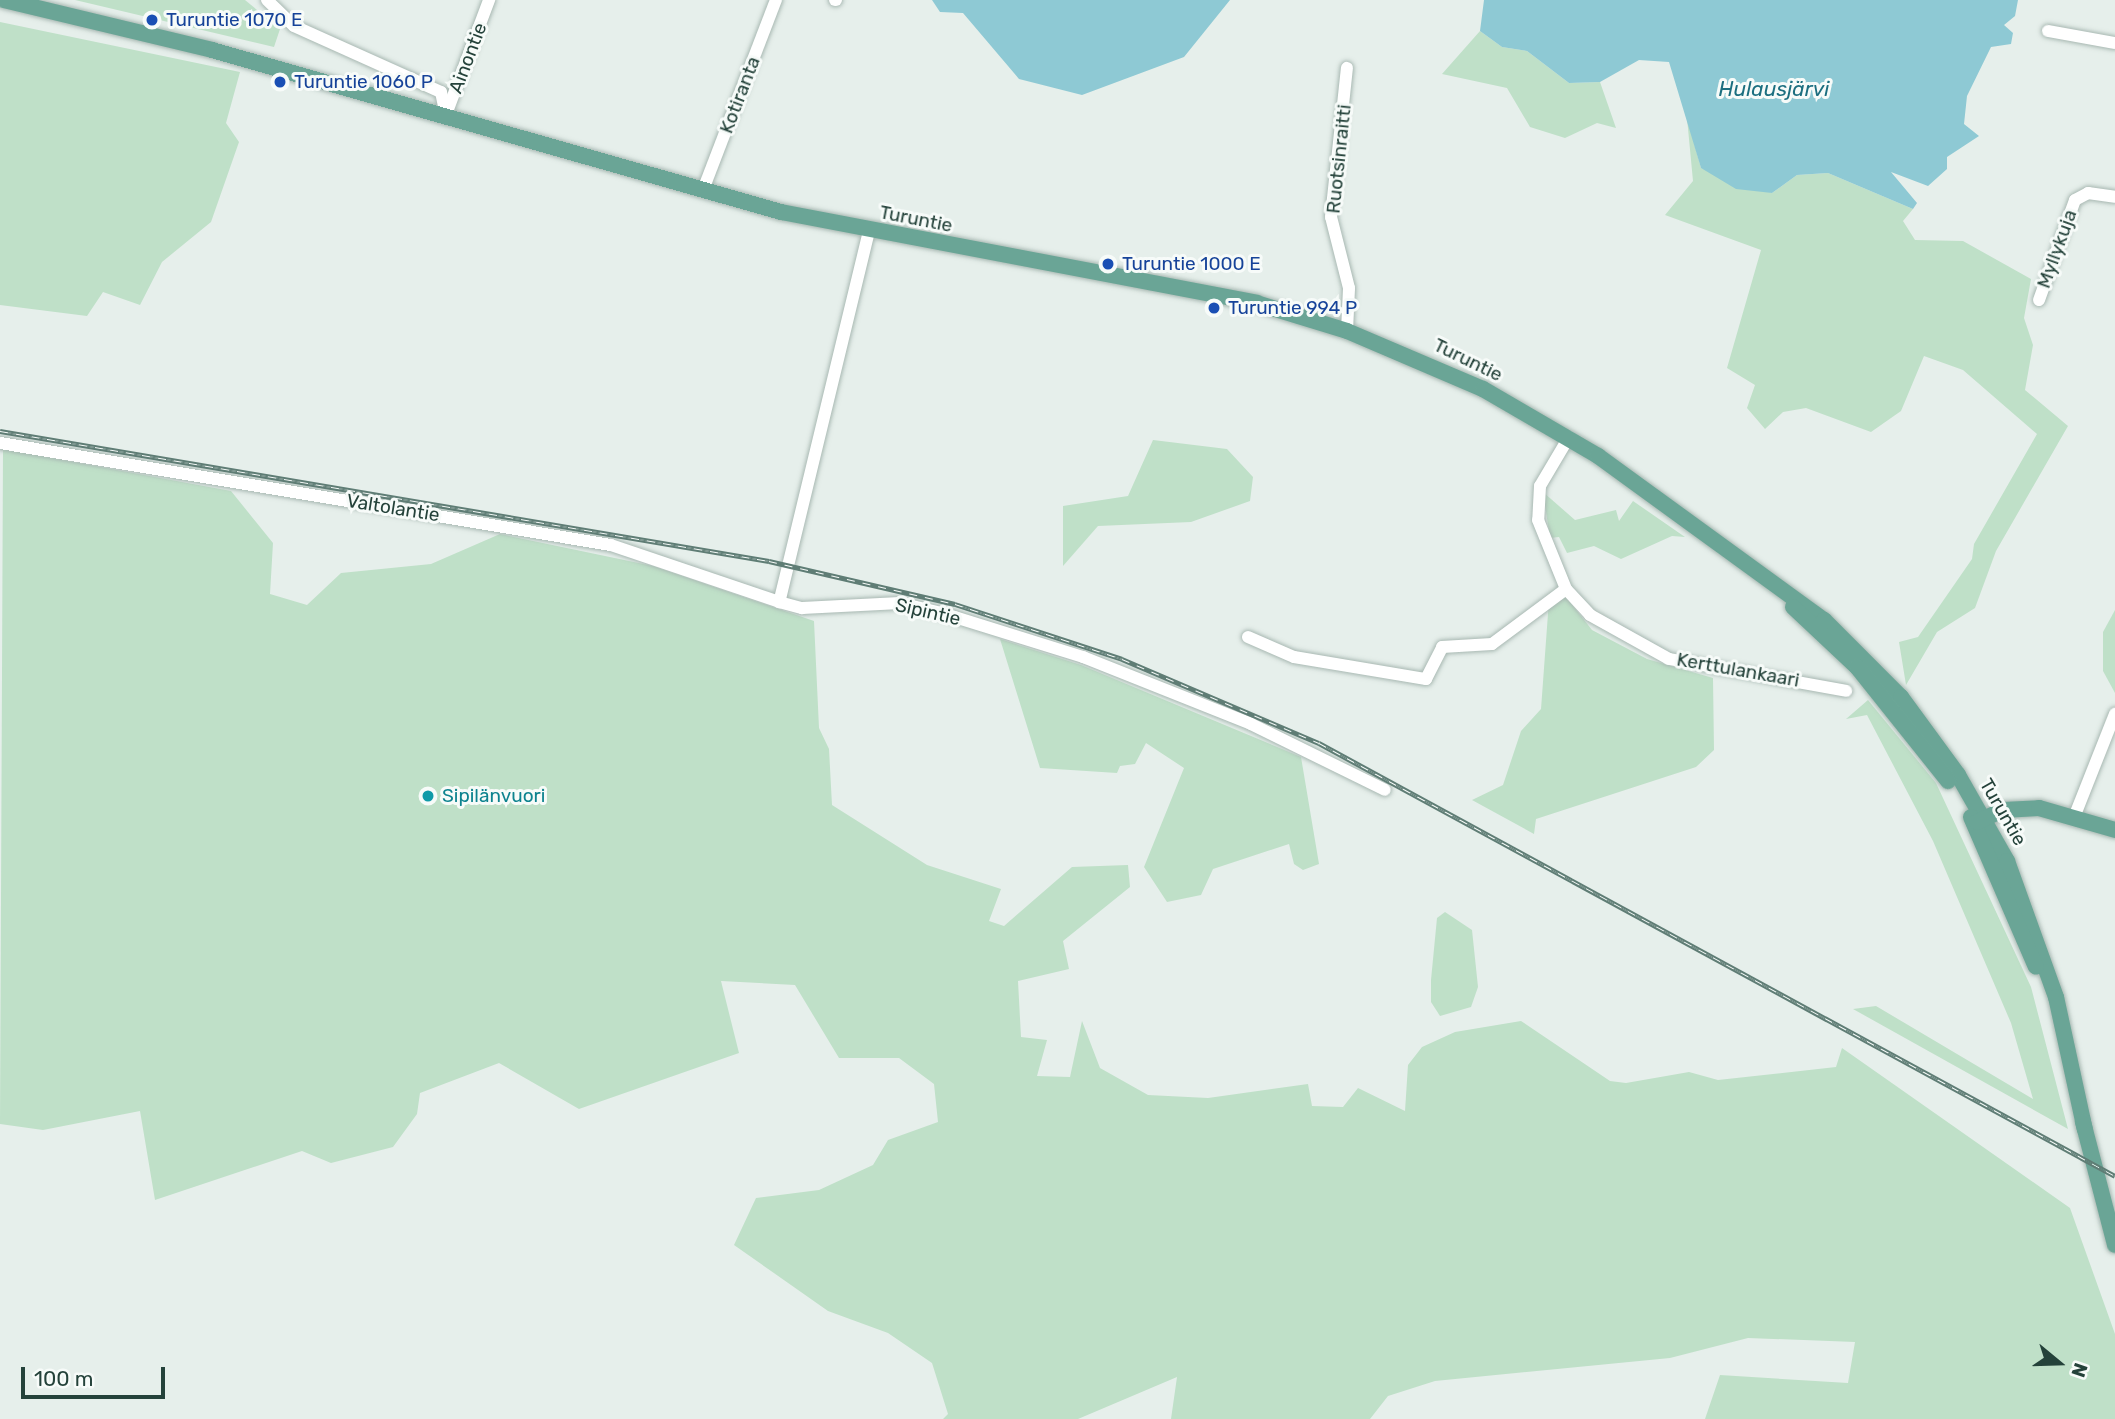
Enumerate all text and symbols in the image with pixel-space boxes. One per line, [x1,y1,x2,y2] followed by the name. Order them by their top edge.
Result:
[166,9,302,31] place label: Turuntie 1070 E
[144,12,160,28] marker: Turuntie 1070 E
[444,19,492,97] street label: Ainontie
[715,53,765,137] street label: Kotiranta
[294,71,433,93] place label: Turuntie 1060 P
[272,74,288,90] marker: Turuntie 1060 P
[1719,76,1829,102] water label: Hulausjärvi
[1322,103,1356,215] street label: Ruotsinraitti
[878,201,954,237] street label: Turuntie
[2032,207,2082,291] street label: Myllykuja
[1122,253,1261,275] place label: Turuntie 1000 E
[1100,256,1116,272] marker: Turuntie 1000 E
[1228,297,1357,319] place label: Turuntie 994 P
[1206,300,1222,316] marker: Turuntie 994 P
[1430,334,1506,386] street label: Turuntie
[345,489,441,527] street label: Valtolantie
[893,593,963,631] street label: Sipintie
[1675,648,1801,692] street label: Kerttulankaari
[1975,774,2031,850] street label: Turuntie
[442,785,545,807] place label: Sipilänvuori
[420,788,436,804] marker: Sipilänvuori
[2024,1328,2094,1398] north arrow
[24,1352,168,1396] scale bar
[2066,1360,2092,1380] text: N
[34,1366,93,1391] text: 100 m

